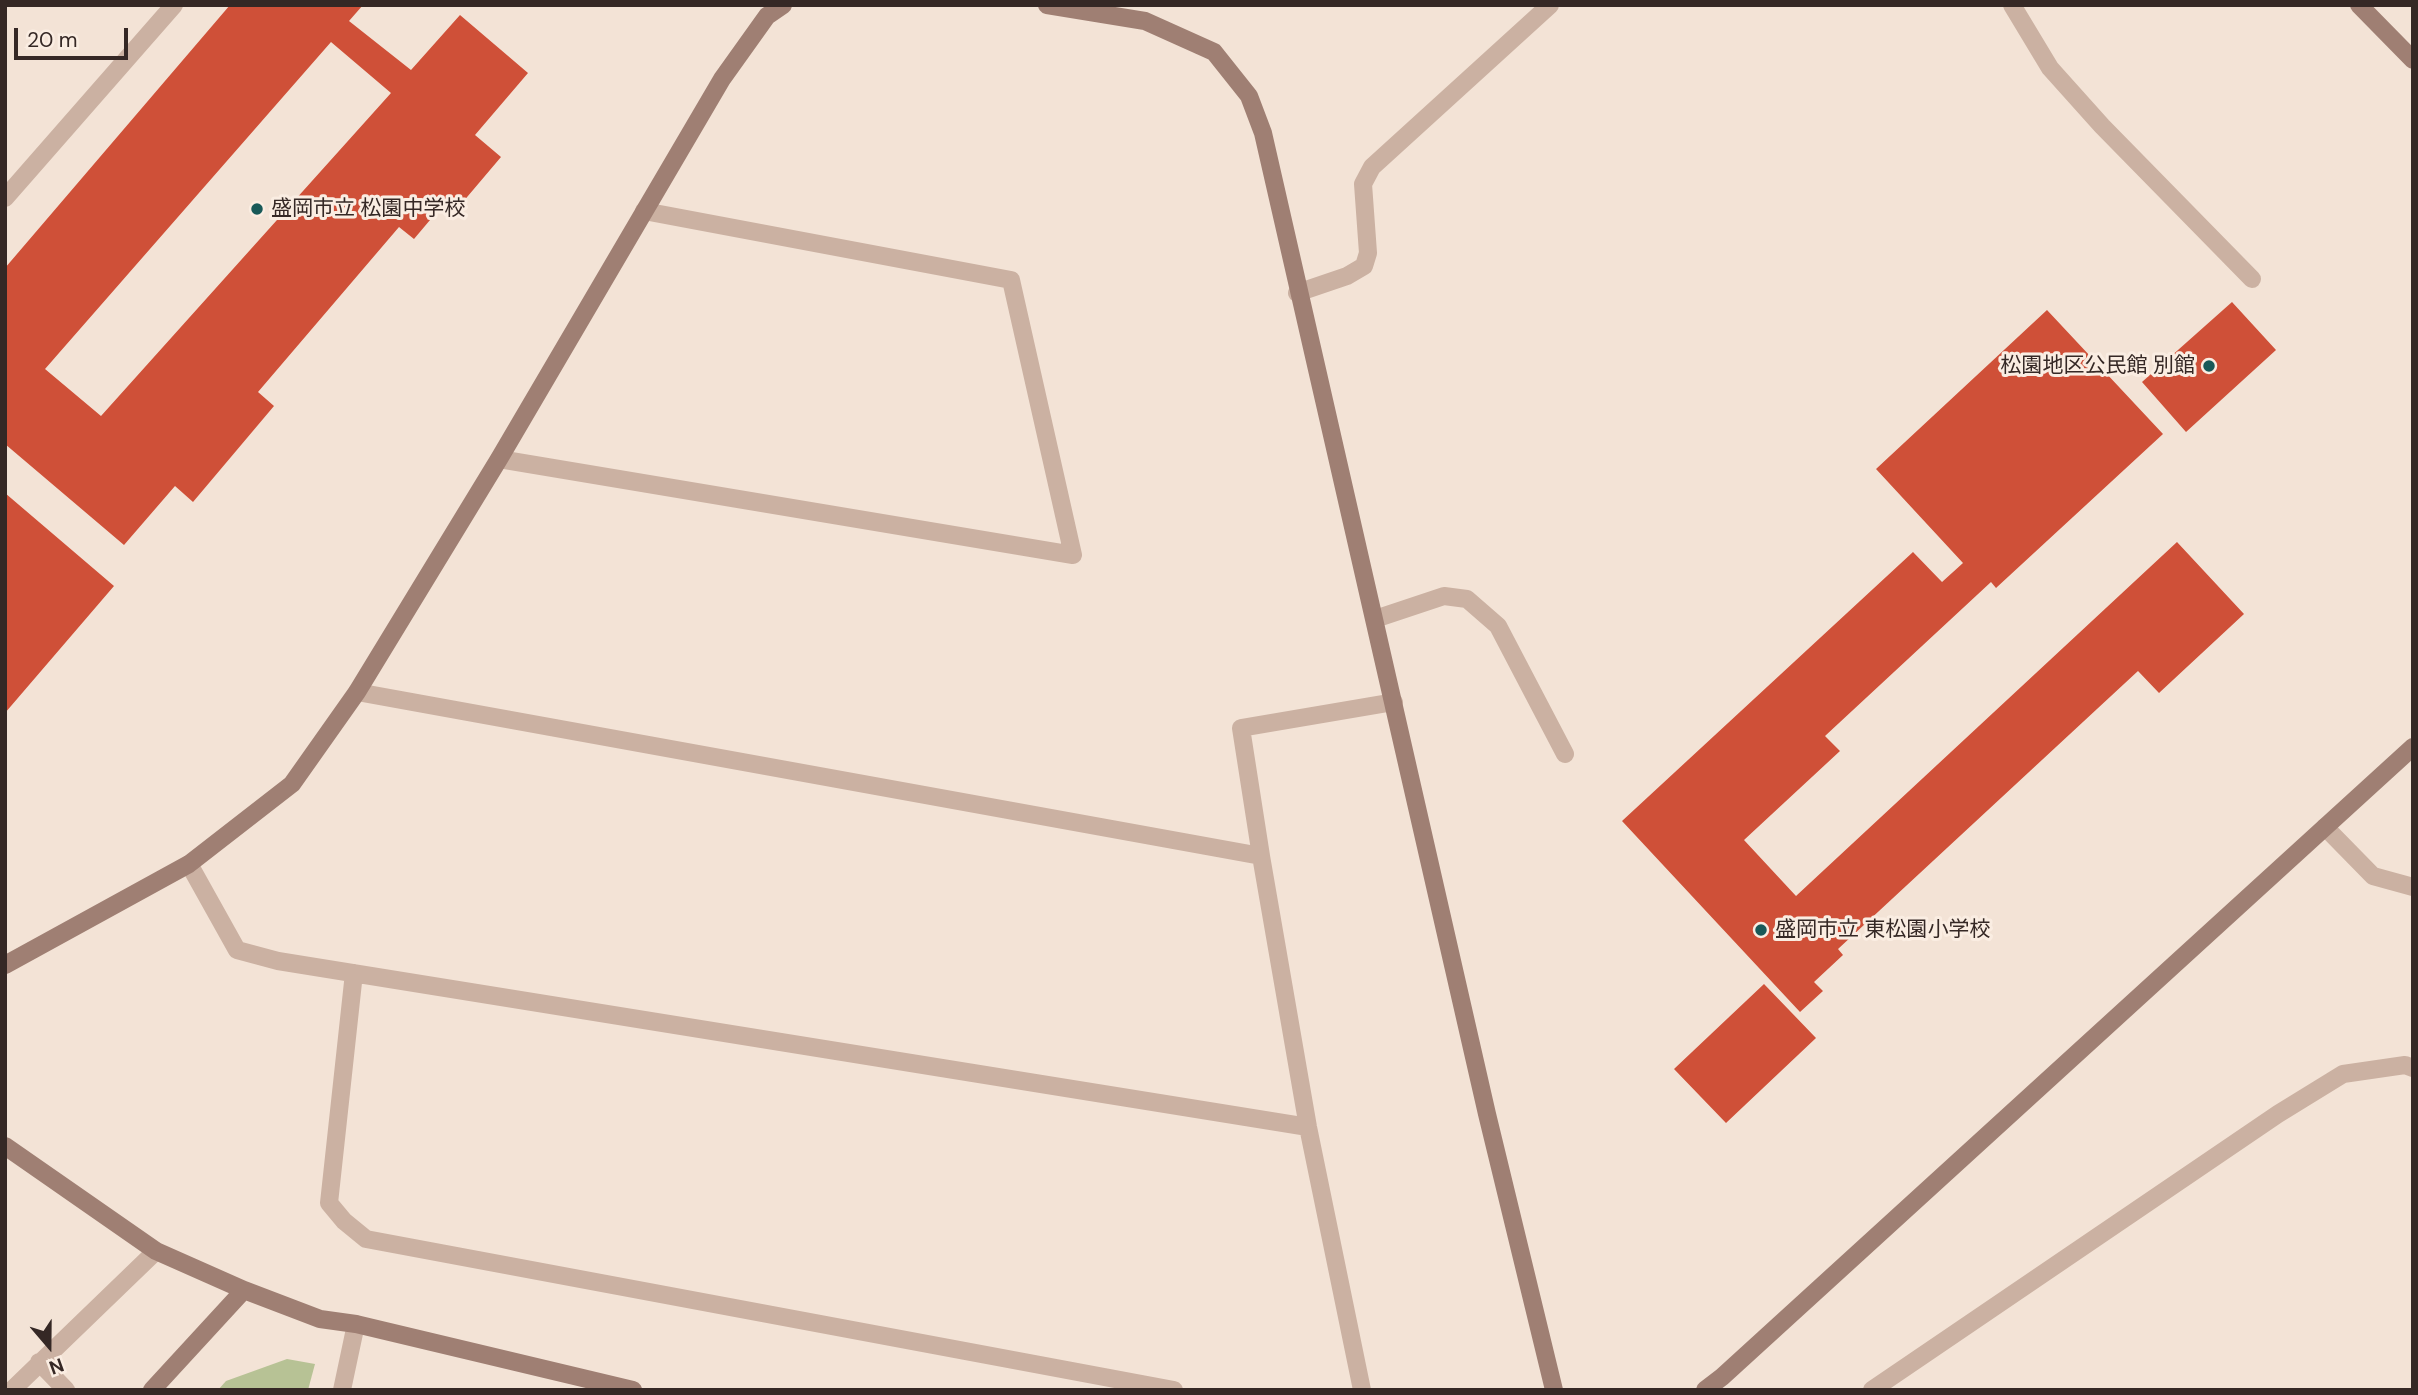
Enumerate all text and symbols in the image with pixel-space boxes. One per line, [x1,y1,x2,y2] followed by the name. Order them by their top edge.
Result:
[18,14,131,58] scale bar
[27,26,78,54] text: 20 m
[271,196,466,222] place label: 盛岡市立 松園中学校
[249,201,265,217] marker: 盛岡市立 松園中学校
[2000,353,2195,379] place label: 松園地区公民館 別館
[2201,358,2217,374] marker: 松園地区公民館 別館
[1775,917,1991,943] place label: 盛岡市立 東松園小学校
[1753,922,1769,938] marker: 盛岡市立 東松園小学校
[14,1311,84,1381] north arrow
[46,1352,67,1380] text: N

